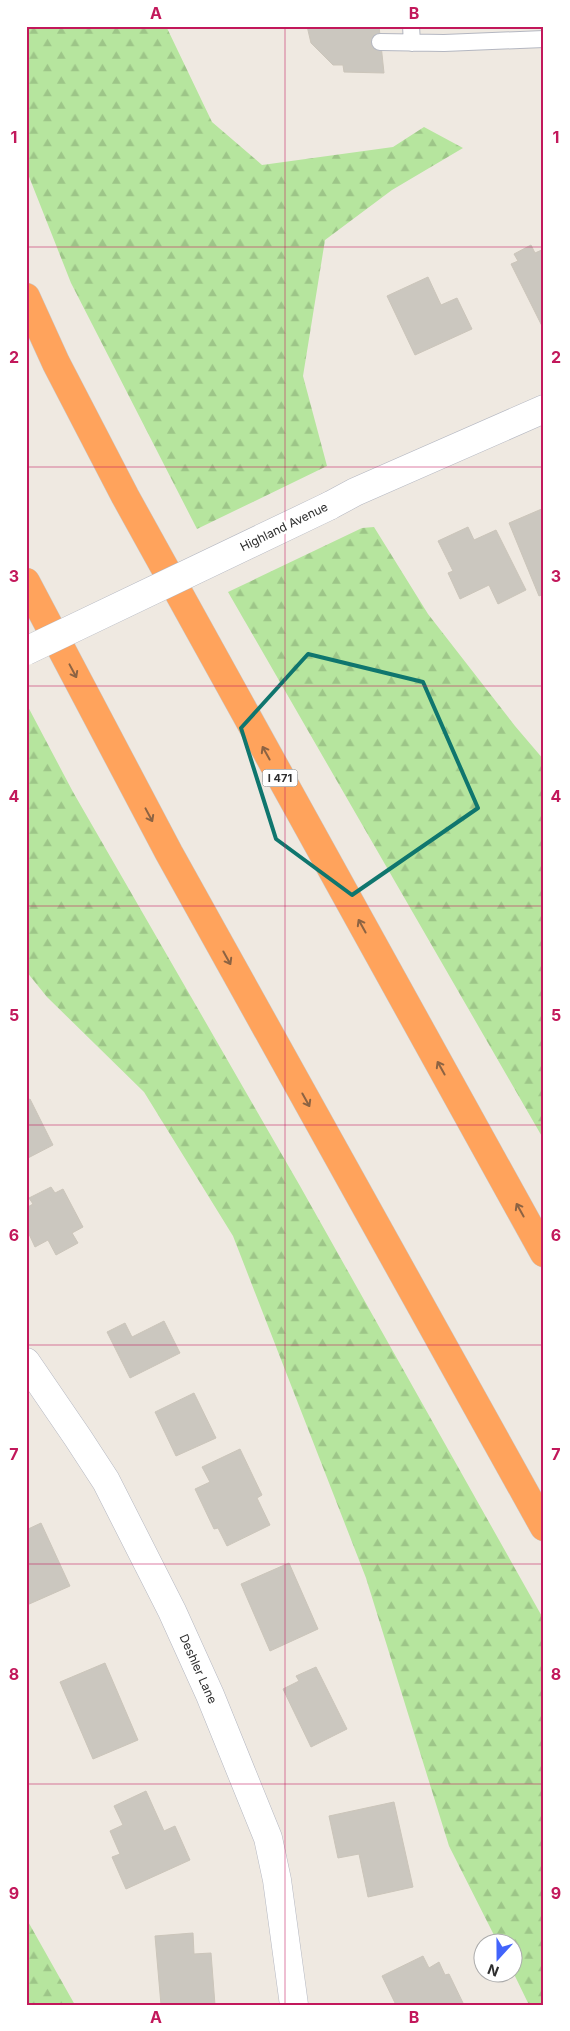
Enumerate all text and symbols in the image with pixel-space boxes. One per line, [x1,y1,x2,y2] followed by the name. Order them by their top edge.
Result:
[150,3,162,23] text: A
[409,3,419,23] text: B
[11,127,17,147] text: 1
[553,127,559,147] text: 1
[9,347,19,367] text: 2
[551,347,561,367] text: 2
[237,499,330,554] street label: Highland Avenue
[9,566,19,586] text: 3
[551,566,561,586] text: 3
[68,664,78,679] one-way arrow
[261,746,271,761] one-way arrow
[262,770,298,786] road number: I 471
[9,786,20,806] text: 4
[551,786,562,806] text: 4
[145,807,154,822] one-way arrow
[357,919,366,934] one-way arrow
[222,950,232,965] one-way arrow
[9,1005,19,1025] text: 5
[551,1005,561,1025] text: 5
[436,1061,445,1076] one-way arrow
[301,1092,311,1107] one-way arrow
[515,1203,525,1218] one-way arrow
[9,1225,19,1245] text: 6
[551,1225,561,1245] text: 6
[9,1444,19,1464] text: 7
[551,1444,561,1464] text: 7
[176,1632,220,1706] street label: Deshler Lane
[9,1664,19,1684] text: 8
[551,1664,561,1684] text: 8
[9,1883,19,1903] text: 9
[551,1883,561,1903] text: 9
[472,1934,522,1984] north arrow
[485,1961,501,1980] text: N
[150,2007,162,2027] text: A
[409,2007,419,2027] text: B

